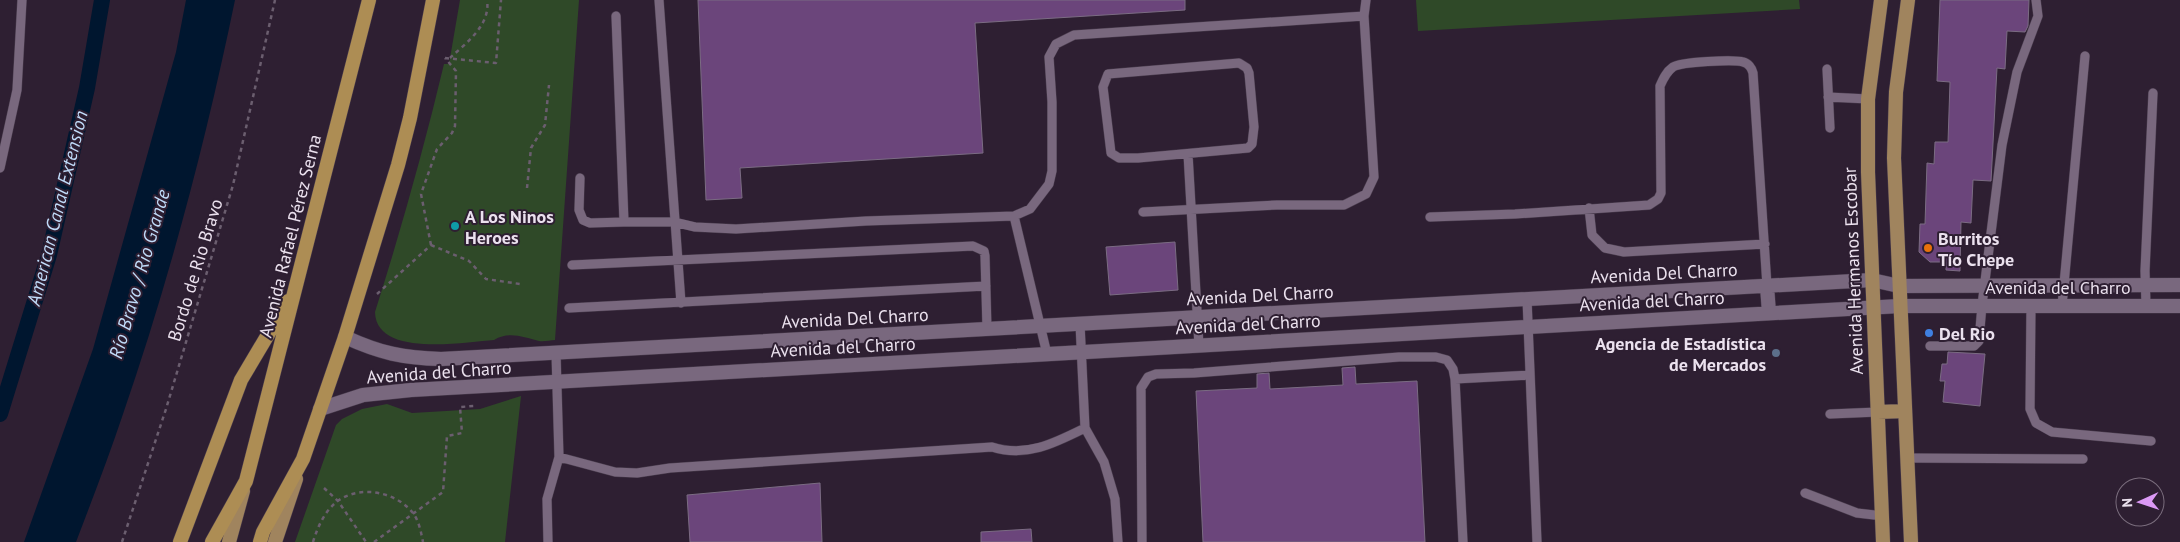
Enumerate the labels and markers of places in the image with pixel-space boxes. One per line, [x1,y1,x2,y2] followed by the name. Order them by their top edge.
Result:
[465,205,554,249] place label: A Los Ninos Heroes
[449,220,461,232] marker: A Los Ninos Heroes
[1938,227,2014,271] place label: Burritos Tío Chepe
[1922,242,1934,254] marker: Burritos Tío Chepe
[1939,322,1995,345] place label: Del Rio
[1923,327,1935,339] marker: Del Rio
[1595,332,1766,376] place label: Agencia de Estadística de Mercados
[1770,347,1782,359] marker: Agencia de Estadística de Mercados

